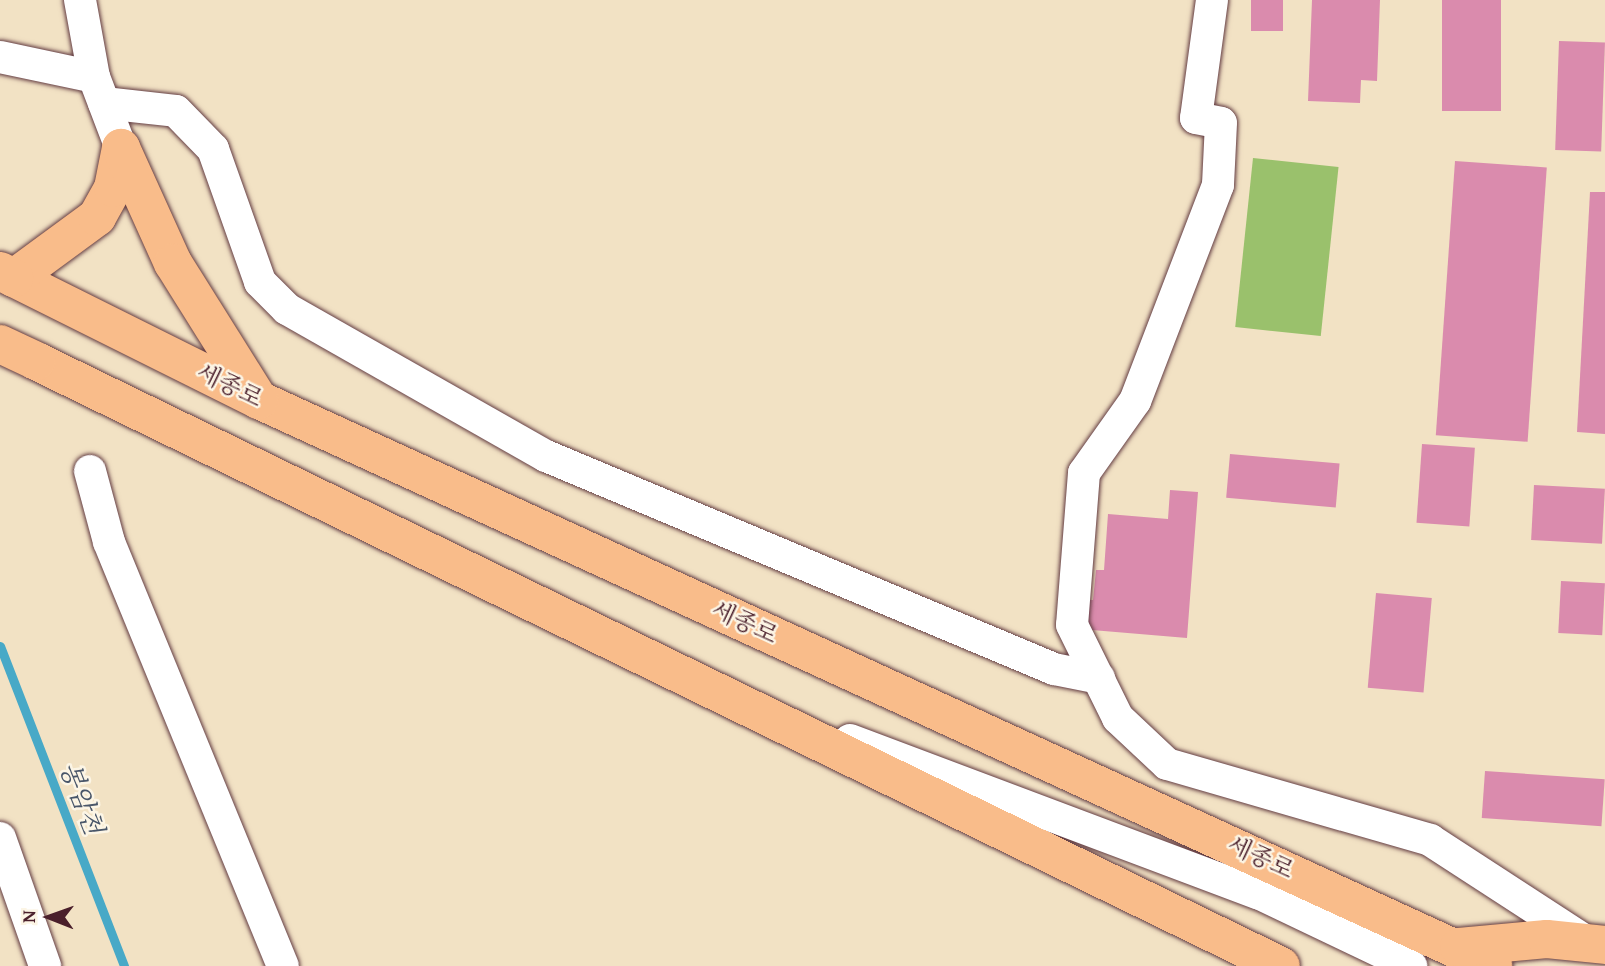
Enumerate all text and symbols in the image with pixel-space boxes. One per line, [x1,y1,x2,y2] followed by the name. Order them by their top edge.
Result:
[192,357,268,413] street label: 세종로
[707,594,783,650] street label: 세종로
[54,757,110,839] water label: 봉암천
[1223,829,1299,885] street label: 세종로
[14,882,84,952] north arrow
[14,910,42,923] text: N

